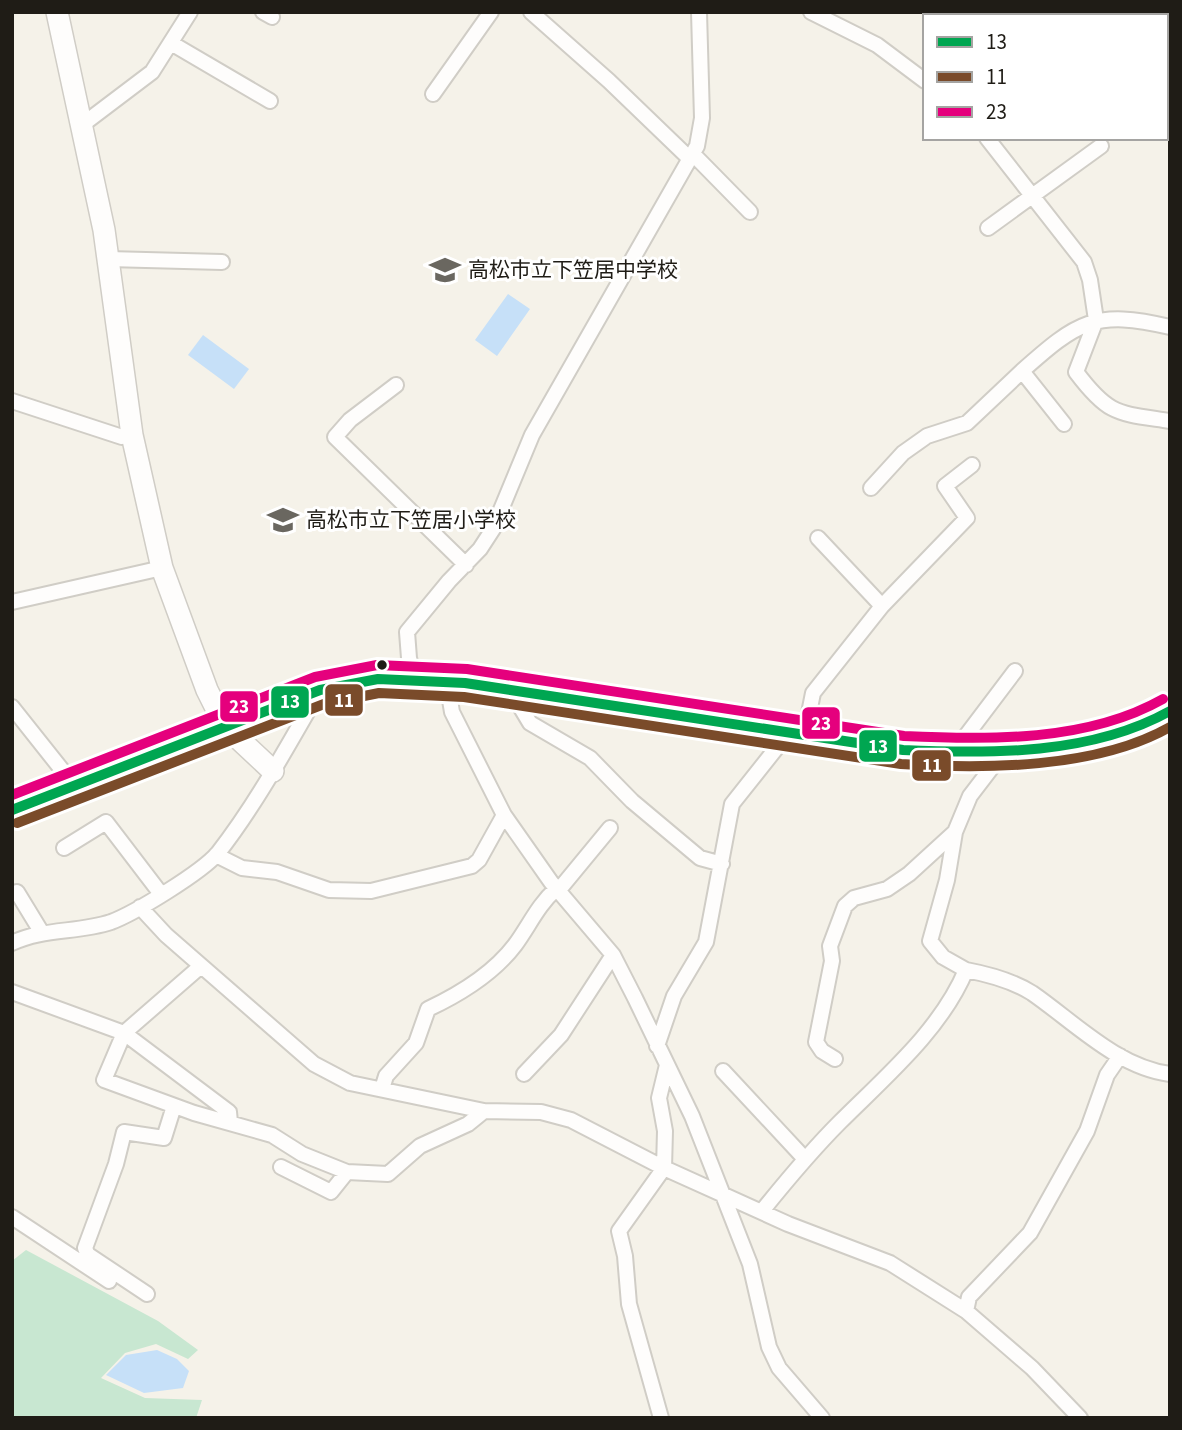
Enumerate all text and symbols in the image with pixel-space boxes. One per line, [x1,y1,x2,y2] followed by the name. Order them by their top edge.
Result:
[923,14,1168,140] legend
[986,27,1007,57] text: 13
[986,62,1007,92] text: 11
[986,97,1007,127] text: 23
[428,253,462,287] school or university icon: 高松市立下笠居中学校
[468,255,678,285] place label: 高松市立下笠居中学校
[266,503,300,537] school or university icon: 高松市立下笠居小学校
[306,505,516,535] place label: 高松市立下笠居小学校
[375,658,389,672] unlabelled marker
[324,683,364,717] line badge: 11
[270,685,310,719] line badge: 13
[334,688,354,715] text: 11
[280,689,300,716] text: 13
[219,690,259,723] line badge: 23
[229,694,249,721] text: 23
[801,706,841,740] line badge: 23
[811,711,831,738] text: 23
[858,729,898,763] line badge: 13
[868,734,888,761] text: 13
[911,749,952,782] line badge: 11
[922,753,942,780] text: 11

